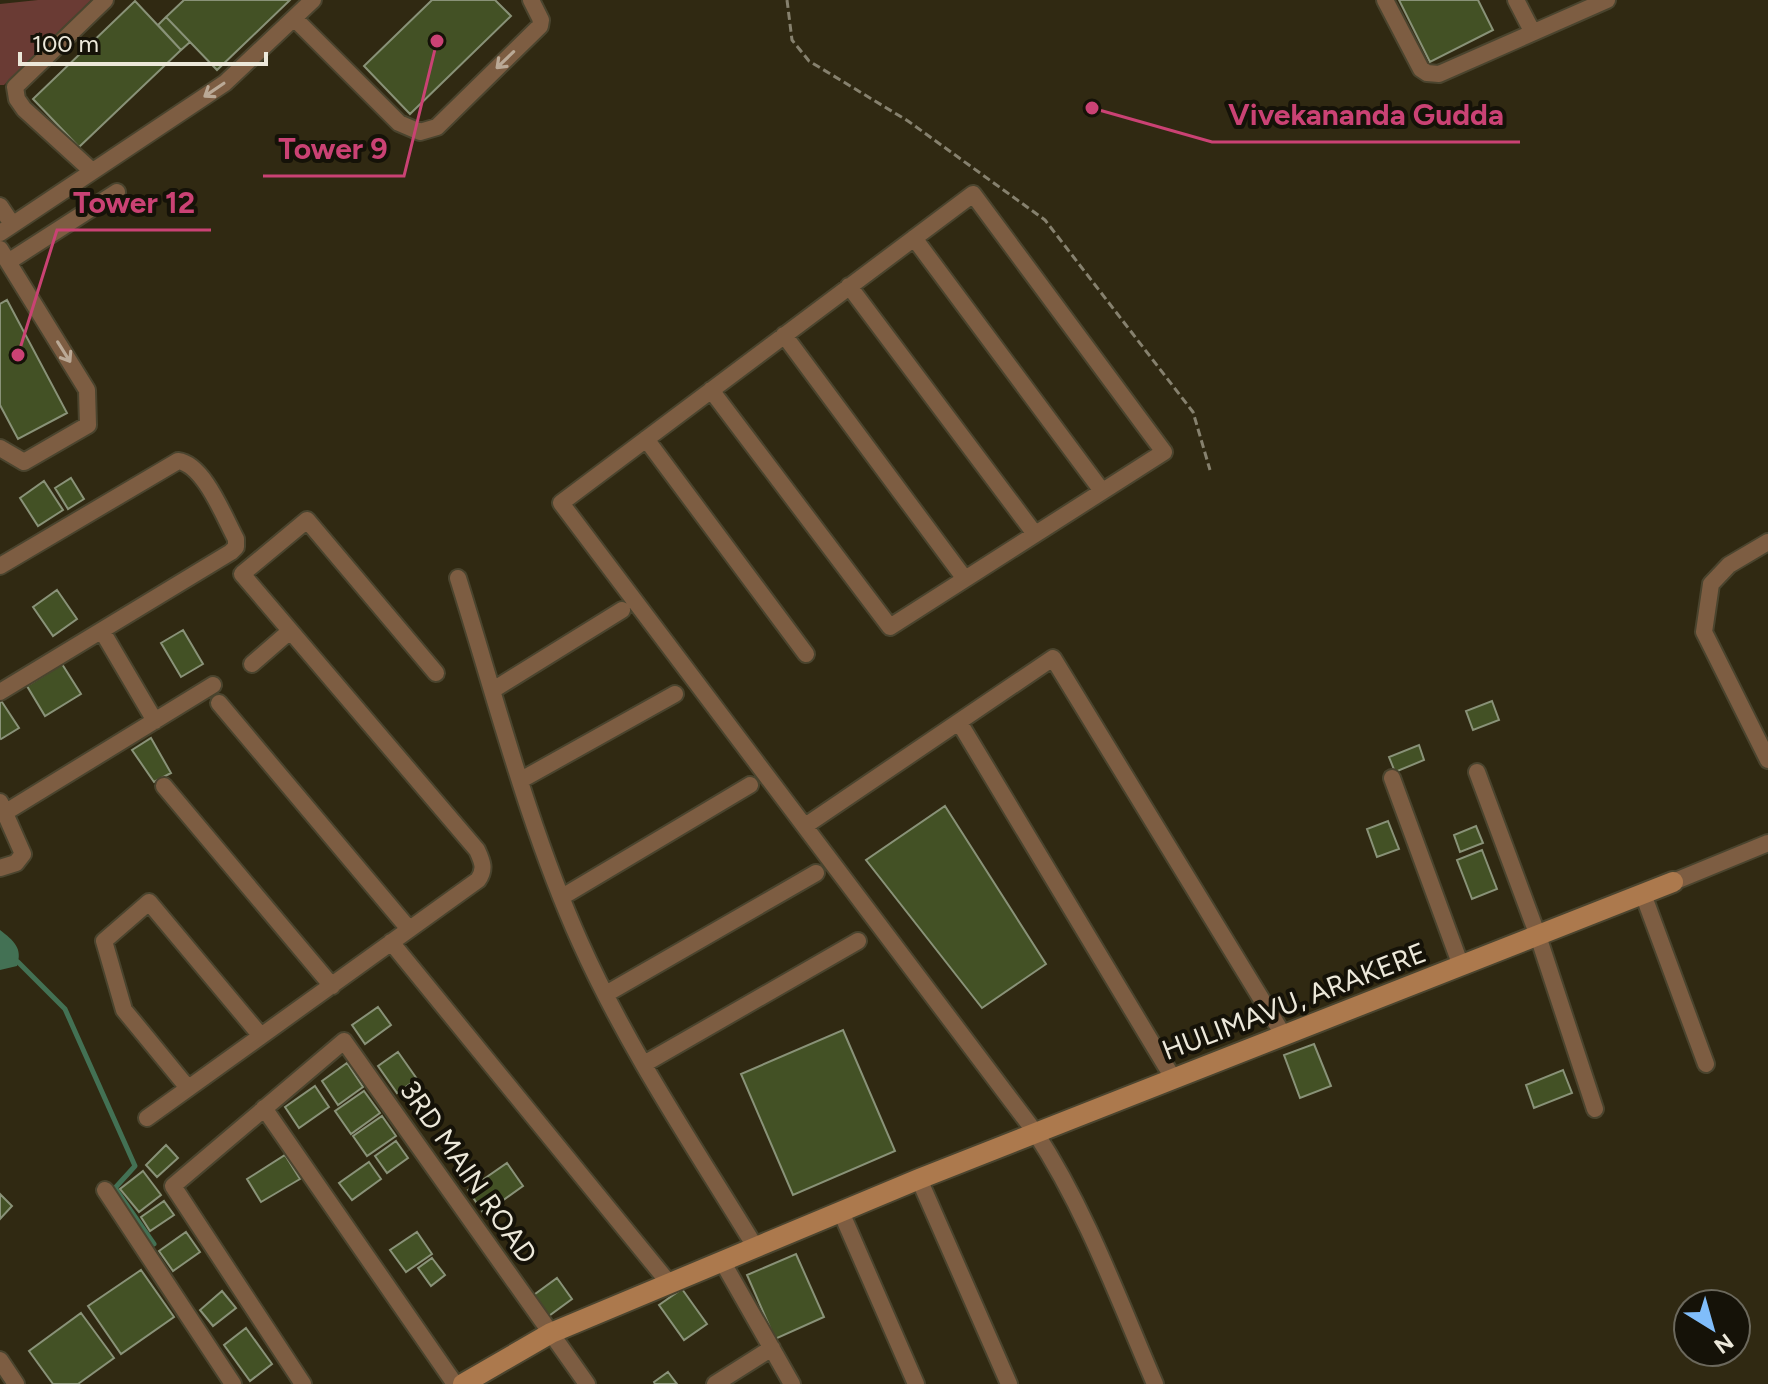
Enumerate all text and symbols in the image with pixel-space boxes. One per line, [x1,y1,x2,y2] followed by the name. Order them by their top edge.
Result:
[20,16,266,66] scale bar
[32,29,99,58] text: 100 m
[495,51,515,70] one-way arrow
[203,82,225,98] one-way arrow
[1212,88,1520,142] callout: Vivekananda Gudda
[1228,96,1504,133] text: Vivekananda Gudda
[263,122,404,176] callout: Tower 9
[278,130,388,167] text: Tower 9
[57,176,211,230] callout: Tower 12
[73,184,195,221] text: Tower 12
[56,340,72,363] one-way arrow
[1157,935,1431,1067] street label: HULIMAVU, ARAKERE
[393,1074,545,1270] street label: 3RD MAIN ROAD
[1672,1288,1752,1368] north arrow
[1709,1328,1739,1359] text: N

